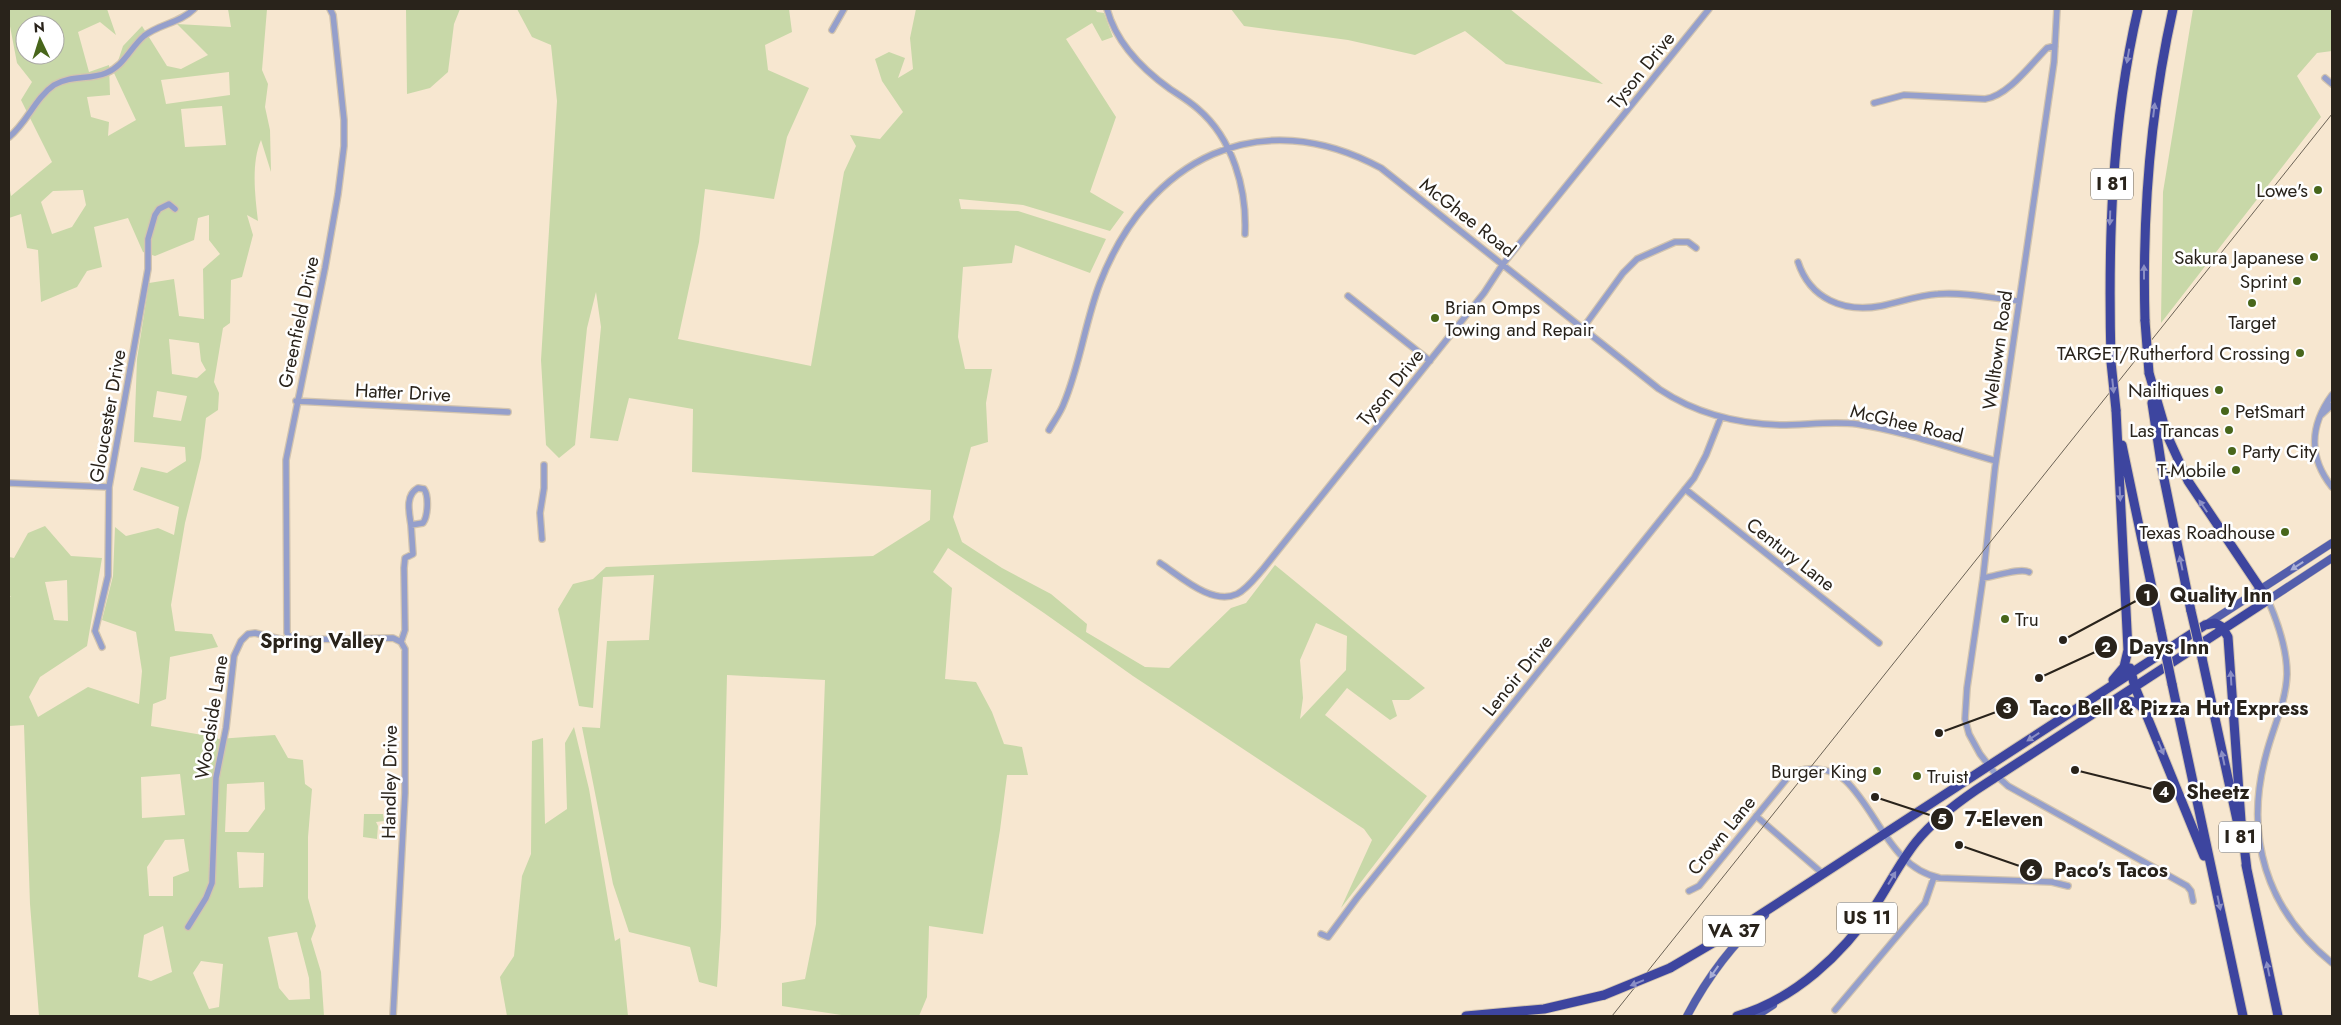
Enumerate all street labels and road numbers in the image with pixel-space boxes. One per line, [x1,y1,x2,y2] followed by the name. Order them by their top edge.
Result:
[1602,26,1681,115] street label: Tyson Drive
[2091,168,2133,200] road number: I 81
[1414,171,1521,264] street label: McGhee Road
[271,254,326,390] street label: Greenfield Drive
[1976,289,2019,411] street label: Welltown Road
[1351,343,1430,432] street label: Tyson Drive
[82,347,133,485] street label: Gloucester Drive
[354,377,452,409] street label: Hatter Drive
[1848,397,1966,450] street label: McGhee Road
[1741,511,1841,598] street label: Century Lane
[1476,629,1559,722] street label: Lenoir Drive
[188,653,235,781] street label: Woodside Lane
[375,725,404,839] street label: Handley Drive
[1681,790,1762,881] street label: Crown Lane
[2219,822,2261,852] road number: I 81
[1837,902,1897,934] road number: US 11
[1703,916,1765,946] road number: VA 37

